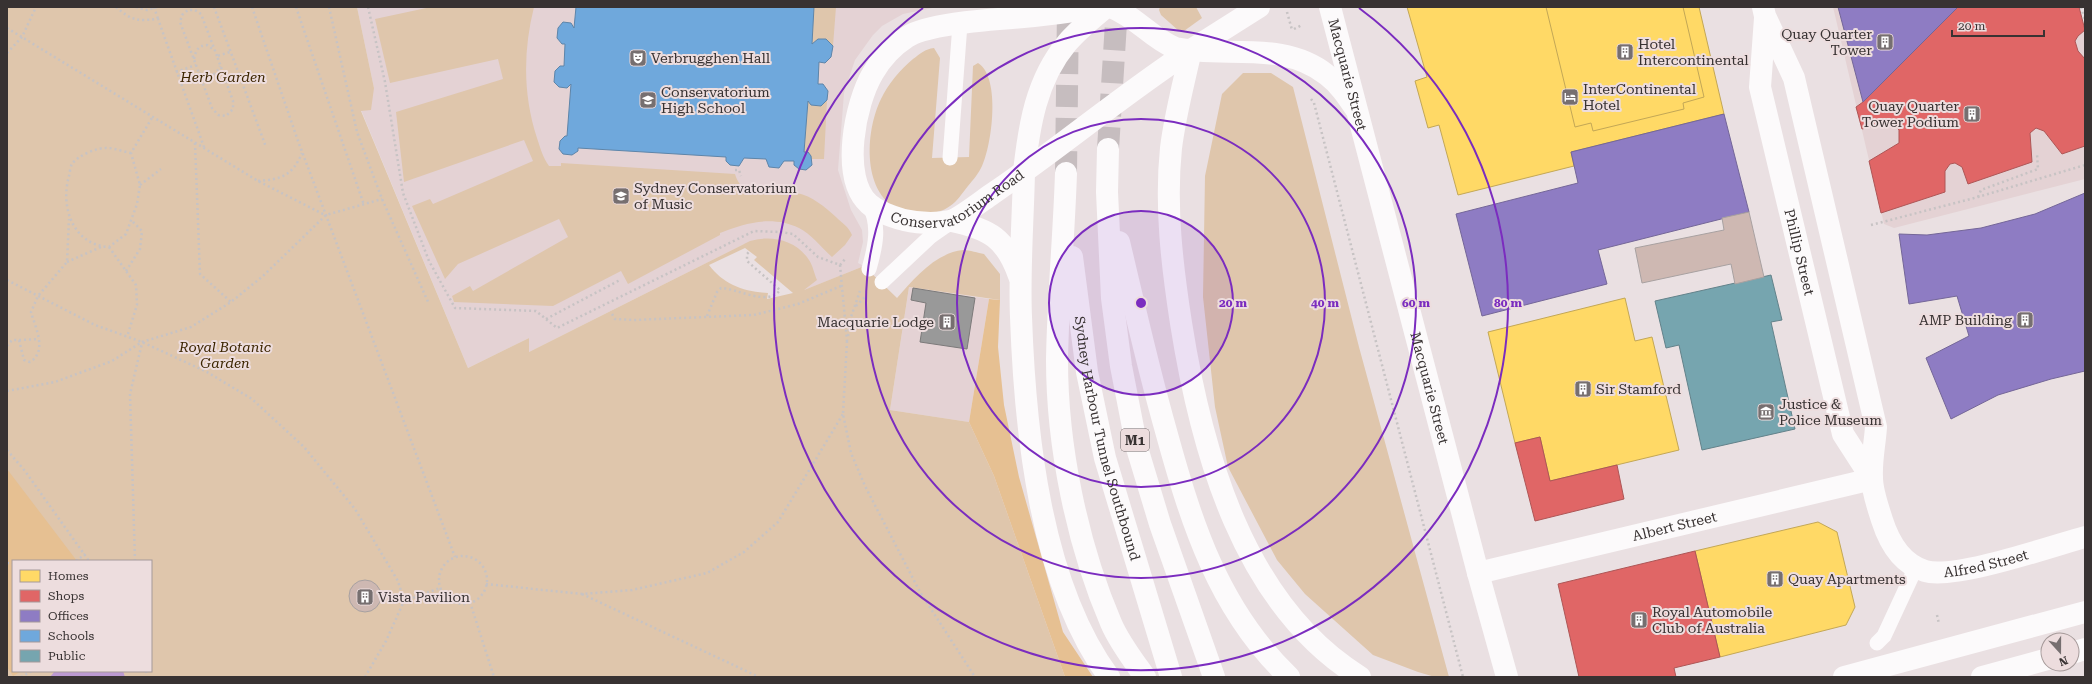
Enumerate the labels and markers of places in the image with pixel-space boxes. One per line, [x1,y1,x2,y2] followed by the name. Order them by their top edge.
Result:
[1781,26,1872,58] place label: Quay Quarter Tower
[1875,32,1895,52] building icon: Quay Quarter Tower
[1638,36,1749,68] place label: Hotel Intercontinental
[1615,42,1635,62] building icon: Hotel Intercontinental
[628,48,648,68] theatre icon: Verbrugghen Hall
[651,50,771,66] place label: Verbrugghen Hall
[1583,81,1697,113] place label: InterContinental Hotel
[661,84,770,116] place label: Conservatorium High School
[1560,87,1580,107] hotel icon: InterContinental Hotel
[638,90,658,110] school or university icon: Conservatorium High School
[1862,98,1959,130] place label: Quay Quarter Tower Podium
[1962,104,1982,124] building icon: Quay Quarter Tower Podium
[634,180,797,212] place label: Sydney Conservatorium of Music
[611,186,631,206] school or university icon: Sydney Conservatorium of Music
[1134,296,1148,310] centre of rings
[2015,310,2035,330] building icon: AMP Building
[937,312,957,332] building icon: Macquarie Lodge
[1919,312,2012,328] place label: AMP Building
[817,314,934,330] place label: Macquarie Lodge
[1573,379,1593,399] building icon: Sir Stamford
[1596,381,1681,397] place label: Sir Stamford
[1779,396,1882,428] place label: Justice & Police Museum
[1756,402,1776,422] museum icon: Justice & Police Museum
[1765,569,1785,589] building icon: Quay Apartments
[1788,571,1906,587] place label: Quay Apartments
[355,587,375,607] building icon: Vista Pavilion
[378,589,470,605] place label: Vista Pavilion
[1652,604,1773,636] place label: Royal Automobile Club of Australia
[1629,610,1649,630] building icon: Royal Automobile Club of Australia

